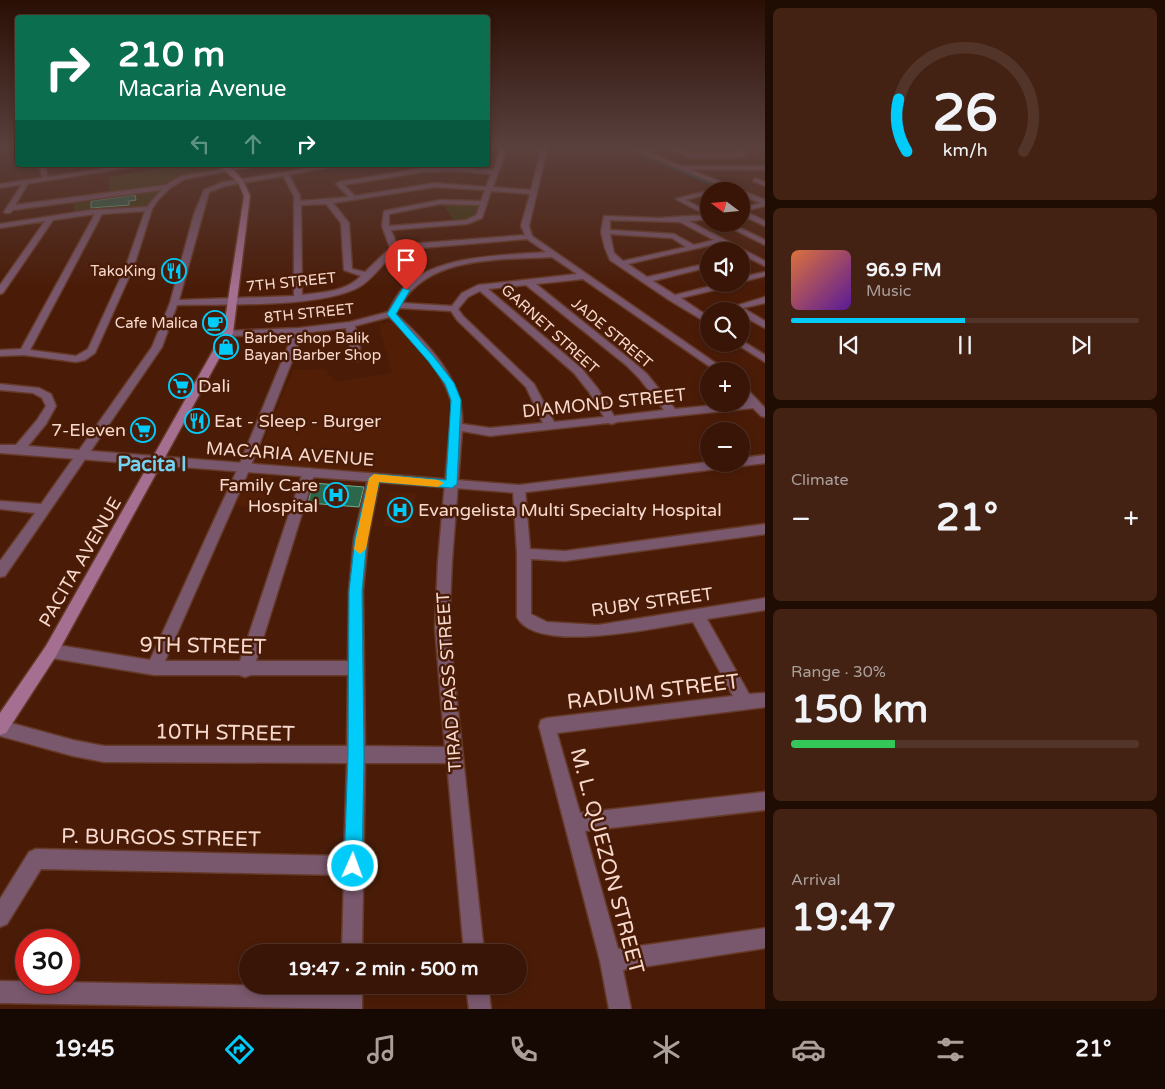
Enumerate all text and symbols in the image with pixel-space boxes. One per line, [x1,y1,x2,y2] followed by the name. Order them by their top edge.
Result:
[118,34,225,76] text: 210 m
[35,35,100,100] icon: right
[118,76,286,102] text: Macaria Avenue
[932,82,998,145] text: 26
[186,130,214,158] icon: left
[239,130,267,158] icon: ahead
[292,130,320,158] icon: right
[943,140,987,161] text: km/h
[700,182,750,232] north arrow
[700,182,750,472] map controls
[385,239,427,290] pin
[700,242,750,292] button: sound
[392,246,420,274] icon: arrive
[161,258,187,284] restaurant icon: TakoKing
[866,259,942,281] text: 96.9 FM
[90,262,156,280] place label: TakoKing
[245,268,337,296] street label: 7TH STREET
[498,281,602,377] street label: GARNET STREET
[866,281,911,301] text: Music
[568,294,656,372] street label: JADE STREET
[263,299,355,327] street label: 8TH STREET
[700,302,750,352] button: search
[202,310,228,336] cafe icon: Cafe Malica
[115,314,198,332] place label: Cafe Malica
[244,329,381,364] place label: Barber shop Balik Bayan Barber Shop
[835,331,863,359] icon: previous
[951,331,979,359] icon: pause
[1067,331,1095,359] icon: next
[213,334,239,360] shop icon: Barber shop Balik Bayan Barber Shop
[700,362,750,412] button: +
[168,373,194,399] supermarket icon: Dali
[198,375,230,397] place label: Dali
[521,383,687,423] street label: DIAMOND STREET
[184,408,210,434] restaurant icon: Eat - Sleep - Burger
[214,410,381,432] place label: Eat - Sleep - Burger
[130,417,156,443] supermarket icon: 7-Eleven
[51,419,126,441] place label: 7-Eleven
[700,422,750,472] button: −
[205,437,375,471] street label: MACARIA AVENUE
[117,453,187,477] district label: Pacita I
[791,470,849,490] text: Climate
[219,474,318,517] place label: Family Care Hospital
[323,482,349,508] hospital icon: Family Care Hospital
[34,493,126,631] street label: PACITA AVENUE
[936,495,998,541] text: 21°
[387,497,413,523] hospital icon: Evangelista Multi Specialty Hospital
[418,499,722,521] place label: Evangelista Multi Specialty Hospital
[791,502,811,536] text: −
[1123,502,1139,536] text: +
[590,583,714,621] street label: RUBY STREET
[432,591,466,773] street label: TIRAD PASS STREET
[139,632,267,660] street label: 9TH STREET
[791,662,886,682] text: Range · 30%
[565,669,741,715] street label: RADIUM STREET
[791,687,928,733] text: 150 km
[155,719,295,747] street label: 10TH STREET
[565,745,649,977] street label: M. L. QUEZON STREET
[61,824,261,852] street label: P. BURGOS STREET
[326,839,378,891] position arrow
[791,870,840,890] text: Arrival
[791,895,896,941] text: 19:47
[15,929,80,994] speed limit sign: 30
[287,958,479,980] text: 19:47 · 2 min · 500 m
[222,1032,257,1067] icon: directions
[364,1032,399,1067] icon: music
[506,1032,541,1067] icon: phone
[649,1032,684,1067] icon: climate
[791,1032,826,1067] icon: car
[933,1032,968,1067] icon: filters
[54,1036,115,1062] text: 19:45
[1075,1036,1111,1062] text: 21°

